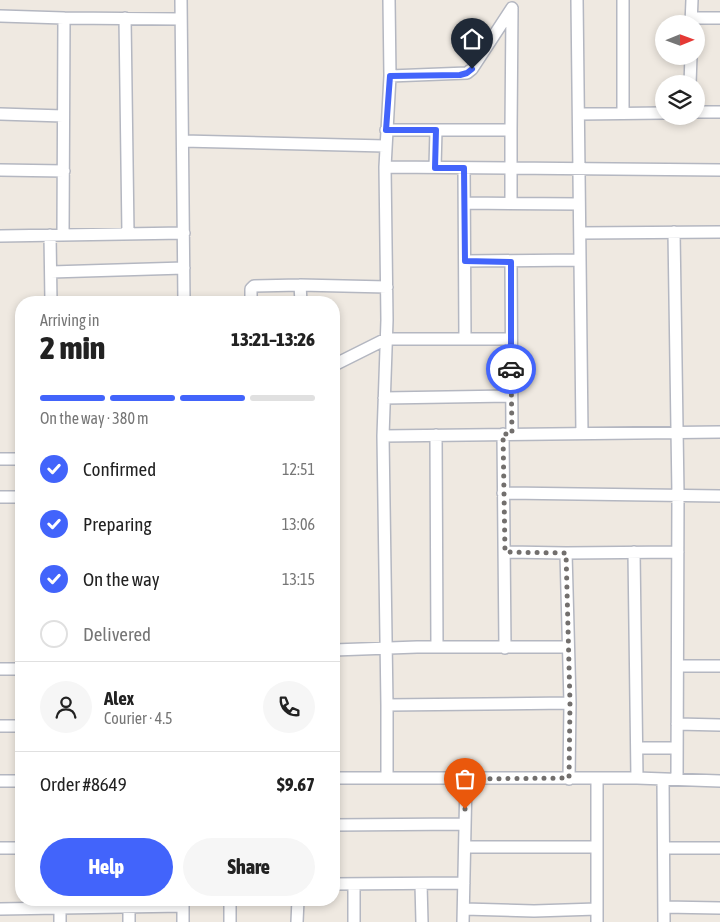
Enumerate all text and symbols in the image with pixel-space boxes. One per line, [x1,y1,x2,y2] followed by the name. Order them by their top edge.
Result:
[655,15,705,65] north arrow
[655,15,705,125] map controls
[451,18,493,69] pin
[458,25,486,53] icon: home
[655,75,705,125] button: layers
[40,311,100,329] text: Arriving in
[231,328,315,350] text: 13:21–13:26
[40,329,105,366] text: 2 min
[486,344,536,394] courier
[497,355,525,383] icon: car
[40,409,149,427] text: On the way · 380 m
[40,455,68,483] icon: check
[83,458,156,480] text: Confirmed
[282,460,315,478] text: 12:51
[40,510,68,538] icon: check
[83,513,152,535] text: Preparing
[282,515,315,533] text: 13:06
[40,565,68,593] icon: check
[83,568,160,590] text: On the way
[282,570,315,588] text: 13:15
[83,623,151,645] text: Delivered
[40,681,92,733] button: person
[263,681,315,733] button: phone
[104,687,134,709] text: Alex
[104,709,173,727] text: Courier · 4.5
[444,758,486,809] pin
[451,765,479,793] icon: bag
[40,773,127,795] text: Order #8649
[277,773,315,795] text: $9.67
[40,838,173,896] button: Help
[183,838,315,896] button: Share

